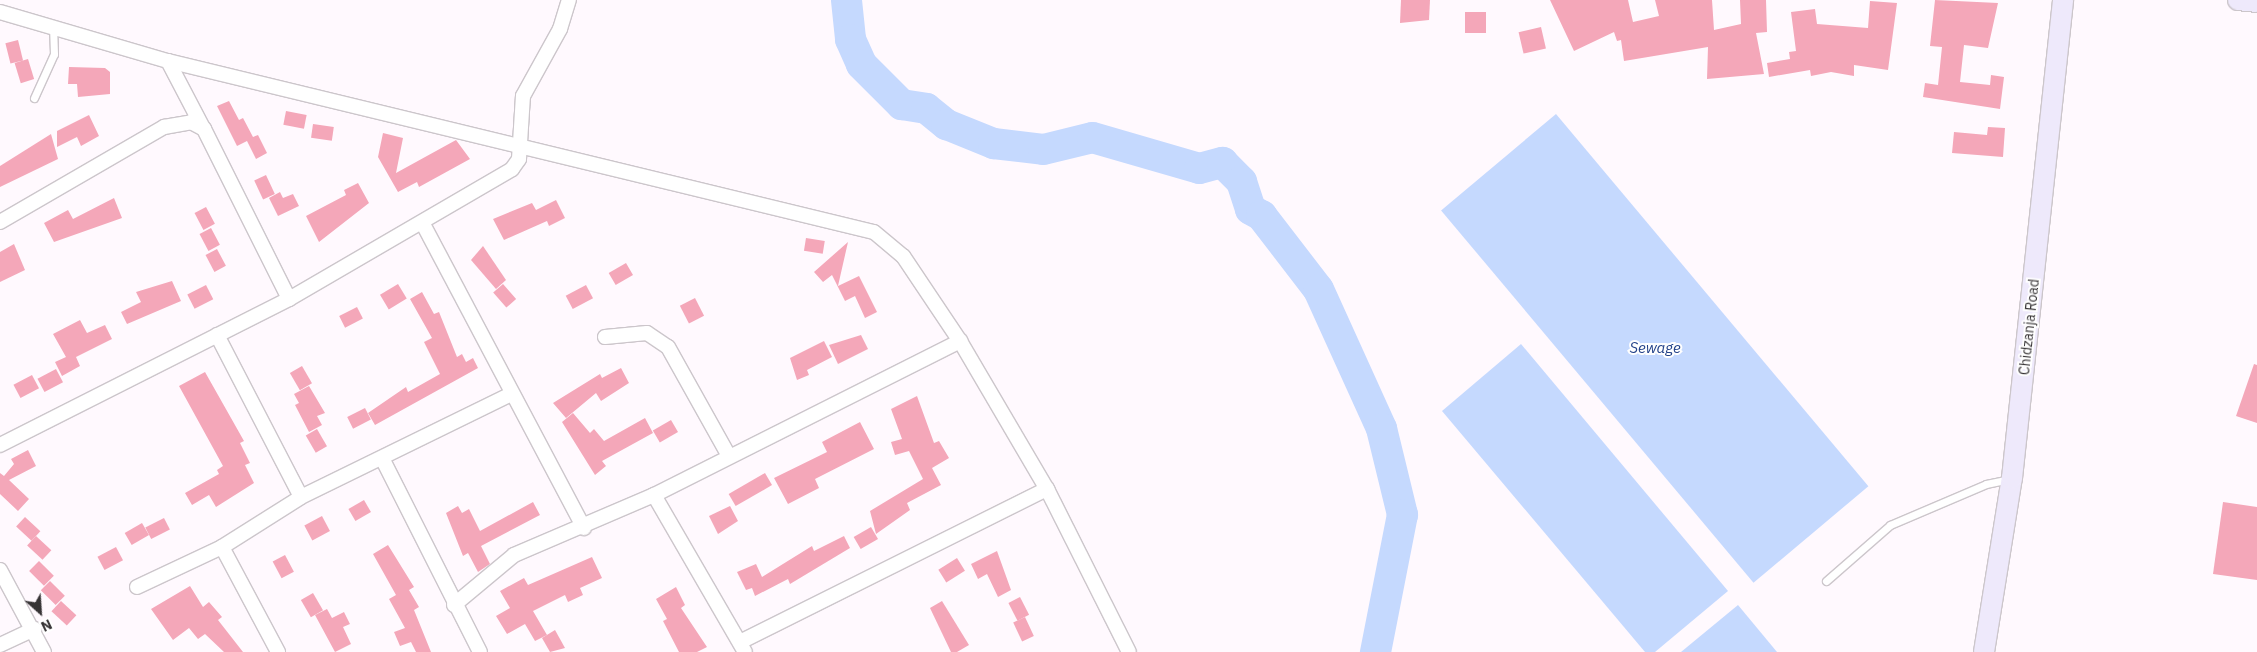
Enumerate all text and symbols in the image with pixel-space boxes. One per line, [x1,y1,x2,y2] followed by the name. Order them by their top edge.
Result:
[2016,278,2042,376] street label: Chidzanja Road
[1629,339,1681,357] water label: Sewage
[15,587,65,637] north arrow
[38,615,55,636] text: N

